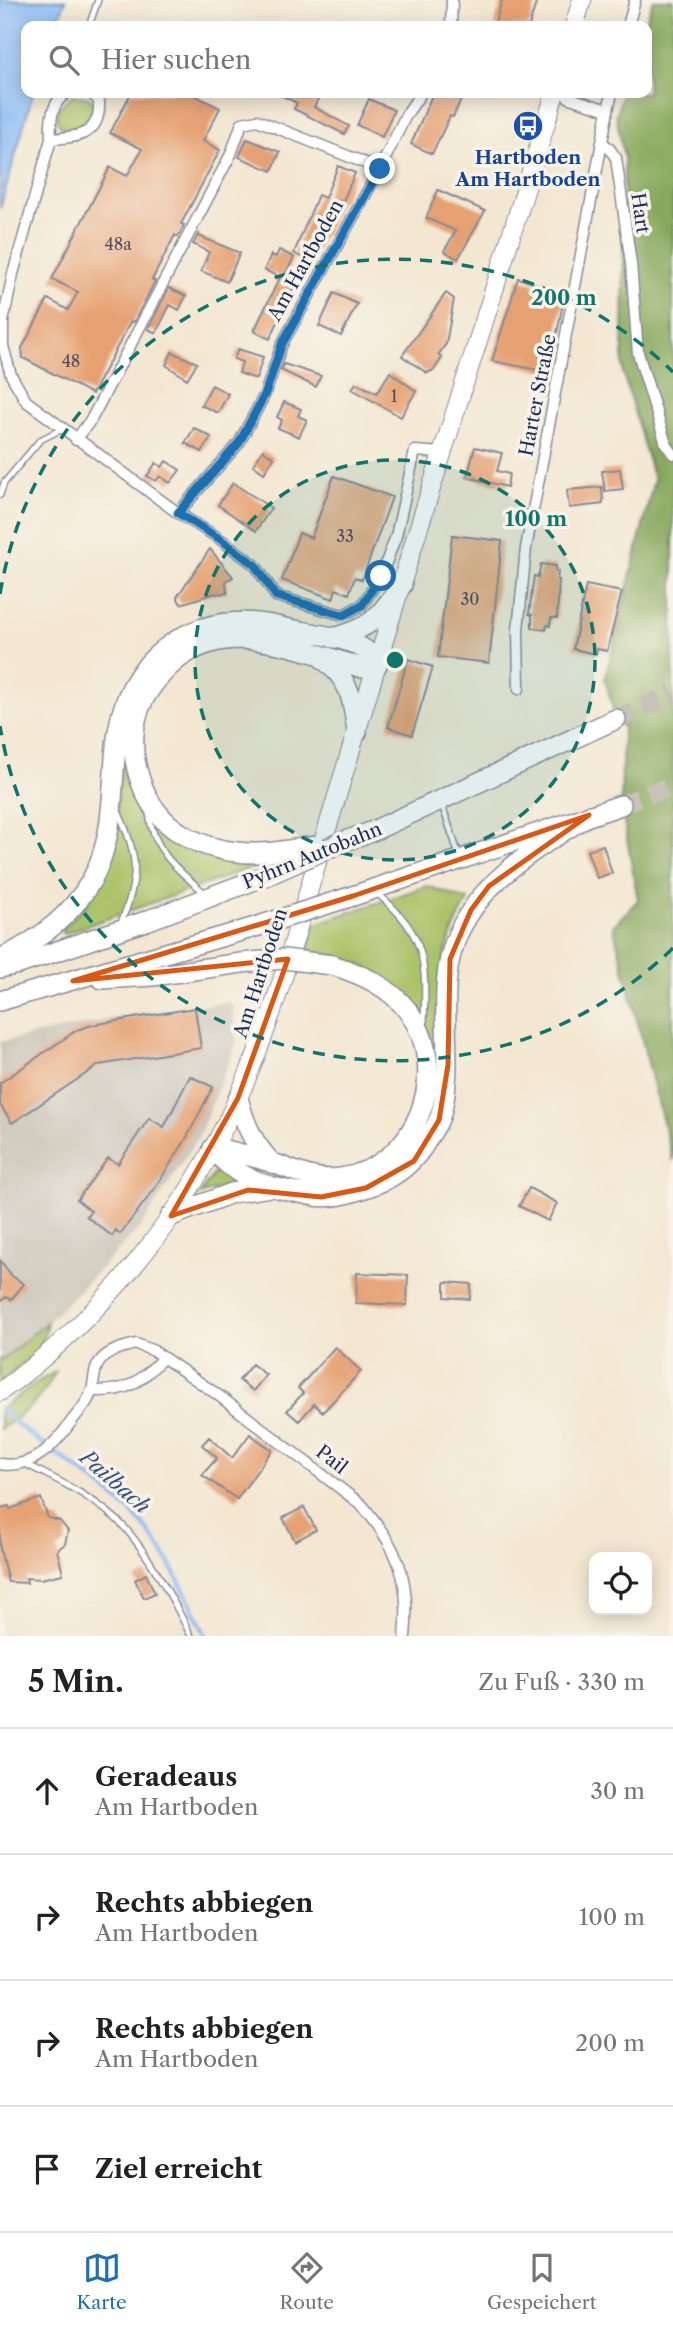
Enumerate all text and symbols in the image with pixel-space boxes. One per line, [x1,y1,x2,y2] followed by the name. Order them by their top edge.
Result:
[21,21,652,98] search box
[45,41,83,79] icon: search
[101,44,251,76] text: Hier suchen
[511,109,545,143] bus stop icon: Hartboden Am Hartboden
[454,146,601,191] place label: Hartboden Am Hartboden
[364,153,395,184] route end
[626,191,655,235] street label: Hart
[262,196,348,326] street label: Am Hartboden
[104,234,132,254] house number: 48a
[531,285,597,310] text: 200 m
[514,332,561,458] street label: Harter Straße
[62,351,80,371] house number: 48
[391,386,398,406] house number: 1
[505,506,567,531] text: 100 m
[336,526,354,546] house number: 33
[365,560,396,591] route start
[461,589,479,609] house number: 30
[383,648,407,672] centre of rings
[239,817,385,894] street label: Pyhrn Autobahn
[228,905,292,1042] street label: Am Hartboden
[311,1440,352,1479] street label: Pail
[74,1443,155,1519] water label: Pailbach
[589,1552,652,1615] map controls
[589,1552,652,1615] button: locate
[28,1663,124,1700] text: 5 Min.
[479,1668,645,1696] text: Zu Fuß · 330 m
[95,1761,237,1793] text: Geradeaus
[28,1772,66,1810] icon: ahead
[590,1777,645,1805] text: 30 m
[95,1793,258,1821] text: Am Hartboden
[95,1887,313,1919] text: Rechts abbiegen
[28,1898,66,1936] icon: right
[579,1903,645,1931] text: 100 m
[95,1919,258,1947] text: Am Hartboden
[95,2013,313,2045] text: Rechts abbiegen
[28,2024,66,2062] icon: right
[575,2029,645,2057] text: 200 m
[95,2045,258,2073] text: Am Hartboden
[28,2150,66,2188] icon: arrive
[95,2153,262,2185] text: Ziel erreicht
[76,2249,127,2314] tab: Karte
[280,2249,334,2314] tab: Route
[487,2249,597,2314] tab: Gespeichert

